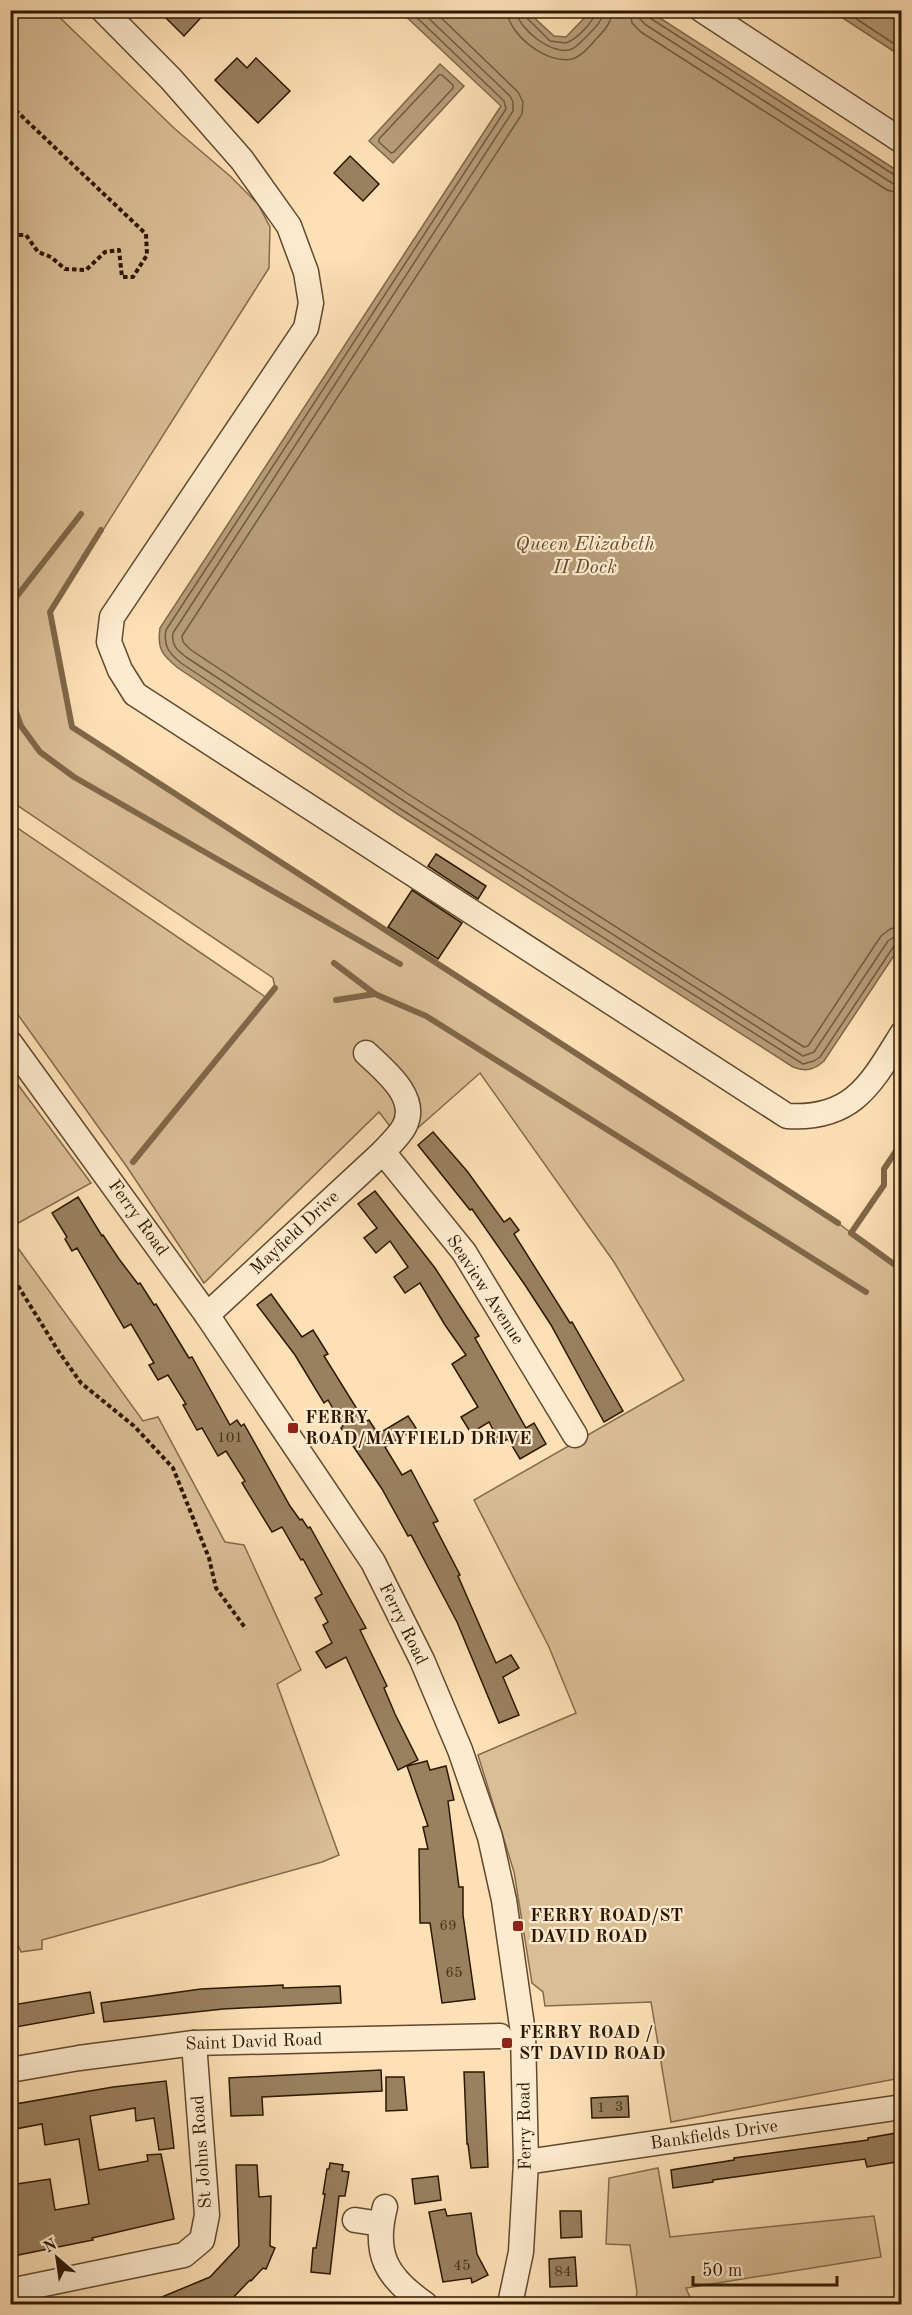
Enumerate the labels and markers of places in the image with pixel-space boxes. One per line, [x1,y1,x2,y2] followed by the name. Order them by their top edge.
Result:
[305,1409,531,1448] place label: FERRY ROAD/MAYFIELD DRIVE
[286,1421,300,1435] marker: FERRY ROAD/MAYFIELD DRIVE
[530,1907,683,1946] place label: FERRY ROAD/ST DAVID ROAD
[511,1919,525,1933] marker: FERRY ROAD/ST DAVID ROAD
[519,2024,666,2063] place label: FERRY ROAD / ST DAVID ROAD
[500,2036,514,2050] marker: FERRY ROAD / ST DAVID ROAD

